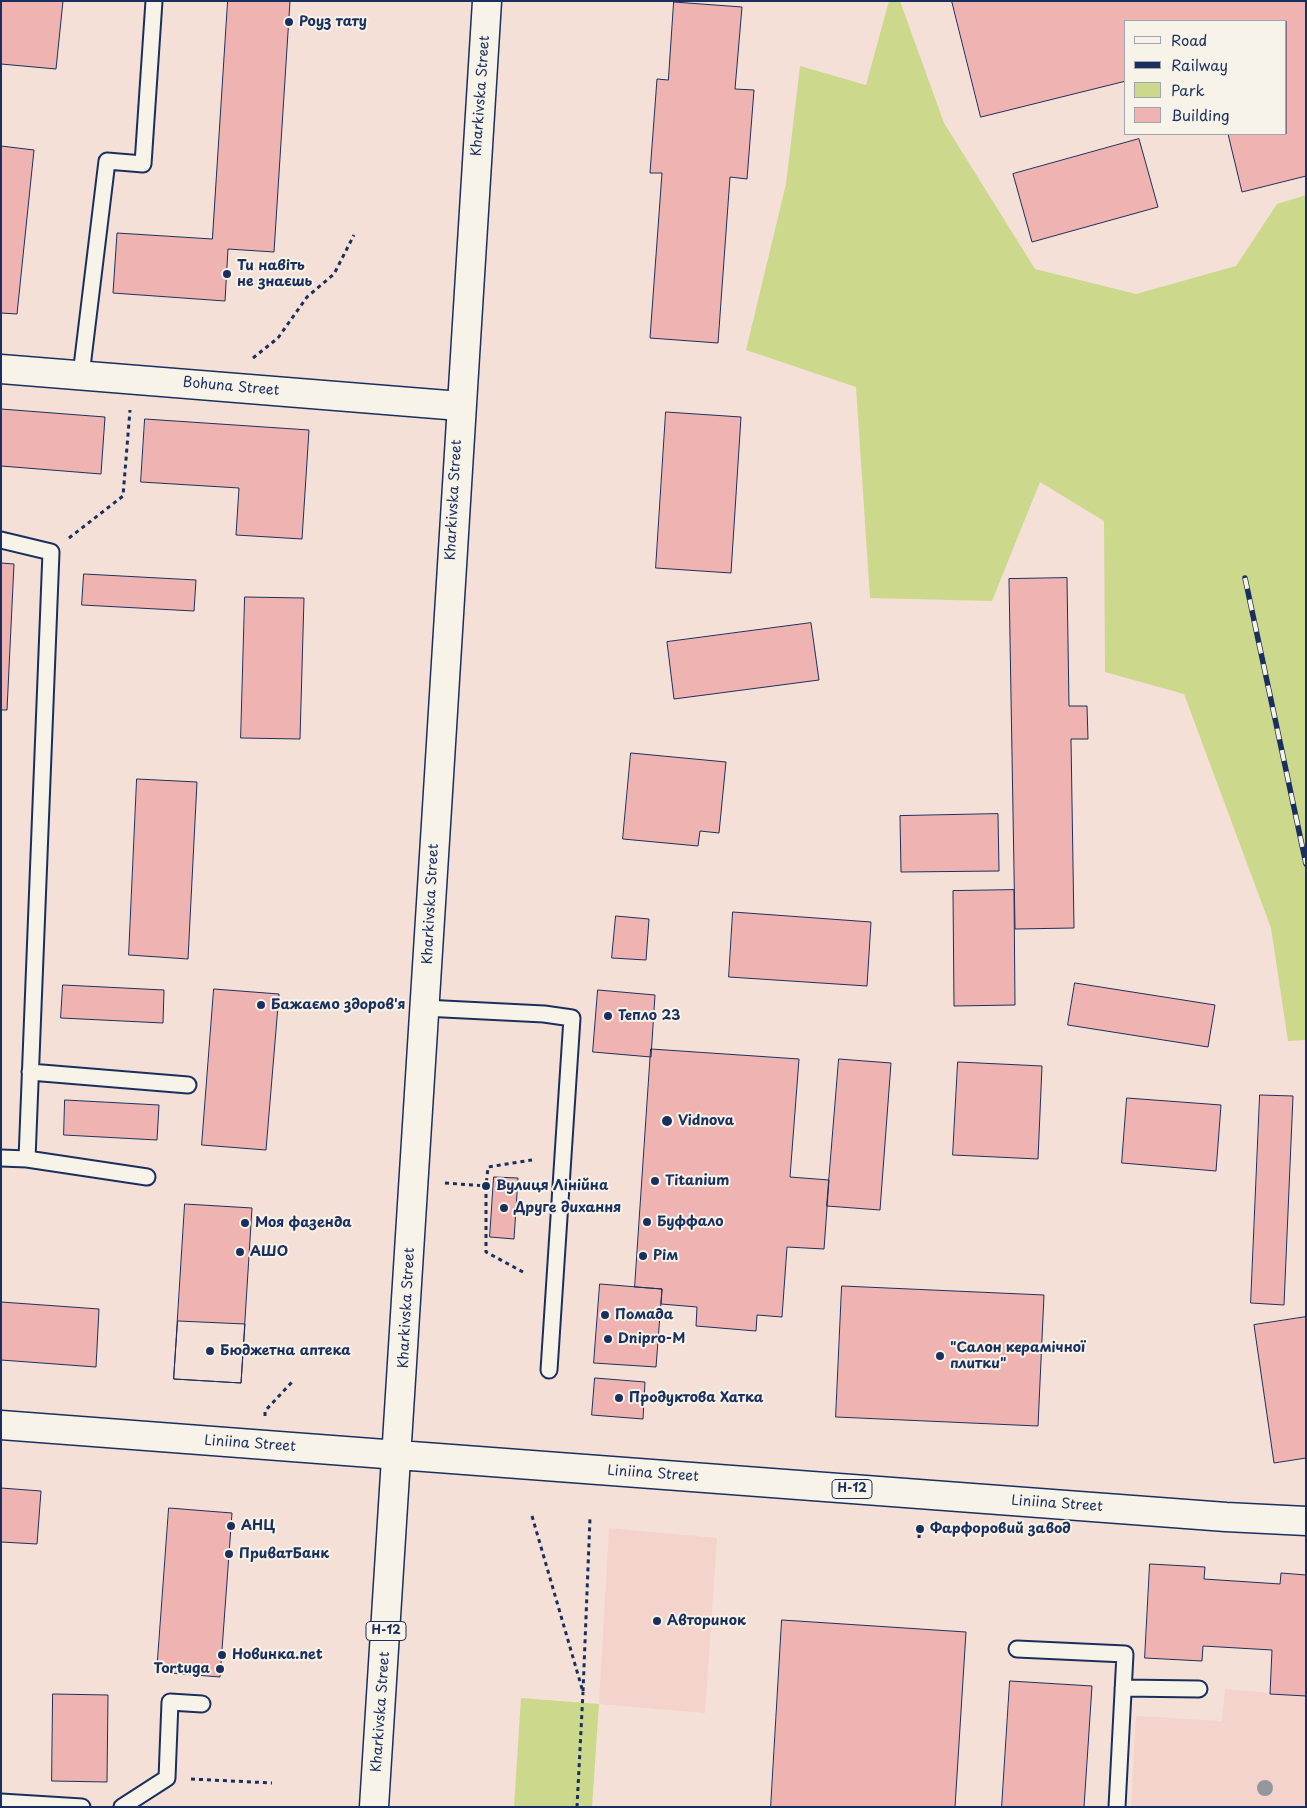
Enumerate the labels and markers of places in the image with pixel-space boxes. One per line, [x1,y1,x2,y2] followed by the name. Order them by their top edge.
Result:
[299,14,367,30] place label: Роуз тату
[283,16,295,28] marker: Роуз тату
[237,258,312,290] place label: Ти навіть не знаєшь
[221,268,233,280] marker: Ти навіть не знаєшь
[271,997,406,1013] place label: Бажаємо здоров'я
[255,999,267,1011] marker: Бажаємо здоров'я
[618,1008,680,1024] place label: Тепло 23
[602,1010,614,1022] marker: Тепло 23
[678,1113,734,1129] place label: Vidnova
[660,1114,674,1128] marker: Vidnova
[665,1173,729,1189] place label: Titanium
[649,1175,661,1187] marker: Titanium
[496,1178,608,1194] place label: Вулиця Лінійна
[480,1180,492,1192] marker: Вулиця Лінійна
[514,1200,621,1216] place label: Друге дихання
[498,1202,510,1214] marker: Друге дихання
[657,1214,723,1230] place label: Буффало
[255,1215,352,1231] place label: Моя фазенда
[641,1216,653,1228] marker: Буффало
[239,1217,251,1229] marker: Моя фазенда
[250,1244,288,1260] place label: АШО
[234,1246,246,1258] marker: АШО
[653,1248,678,1264] place label: Рім
[637,1250,649,1262] marker: Рім
[615,1307,673,1323] place label: Помада
[599,1309,611,1321] marker: Помада
[618,1331,685,1347] place label: Dnipro-M
[602,1333,614,1345] marker: Dnipro-M
[950,1340,1085,1372] place label: "Салон керамічної плитки"
[220,1343,351,1359] place label: Бюджетна аптека
[204,1345,216,1357] marker: Бюджетна аптека
[934,1350,946,1362] marker: "Салон керамічної плитки"
[629,1390,764,1406] place label: Продуктова Хатка
[613,1392,625,1404] marker: Продуктова Хатка
[241,1518,275,1534] place label: АНЦ
[225,1520,237,1532] marker: АНЦ
[930,1521,1071,1537] place label: Фарфоровий завод
[914,1523,926,1535] marker: Фарфоровий завод
[239,1546,329,1562] place label: ПриватБанк
[223,1548,235,1560] marker: ПриватБанк
[667,1613,746,1629] place label: Авторинок
[651,1615,663,1627] marker: Авторинок
[232,1647,323,1663] place label: Новинка.net
[216,1649,228,1661] marker: Новинка.net
[153,1661,210,1677] place label: Tortuga
[214,1663,226,1675] marker: Tortuga

